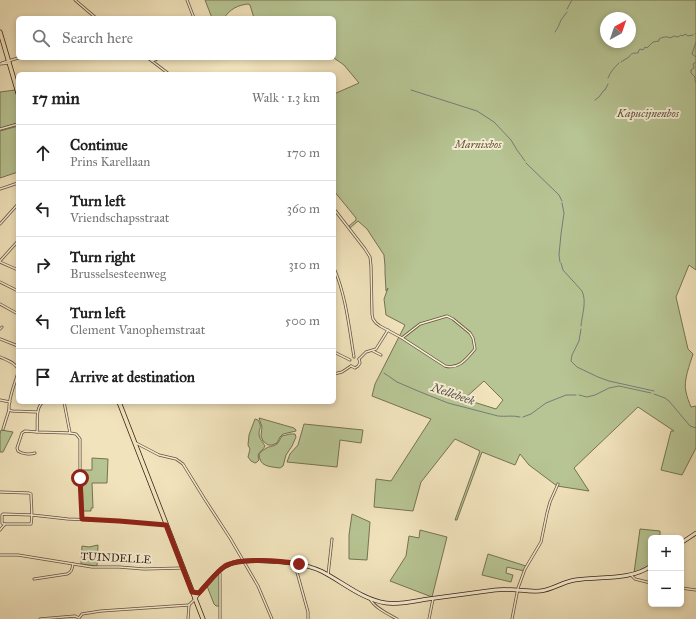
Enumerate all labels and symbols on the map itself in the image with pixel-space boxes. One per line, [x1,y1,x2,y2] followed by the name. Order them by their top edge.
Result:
[600,12,636,48] north arrow
[616,107,680,121] park label: Kapucijnenbos
[454,138,502,151] park label: Marnixbos
[428,380,477,408] water label: Nellebeek
[71,469,89,487] route start
[80,550,152,566] street label: TUINDELLE
[290,555,308,573] route end

